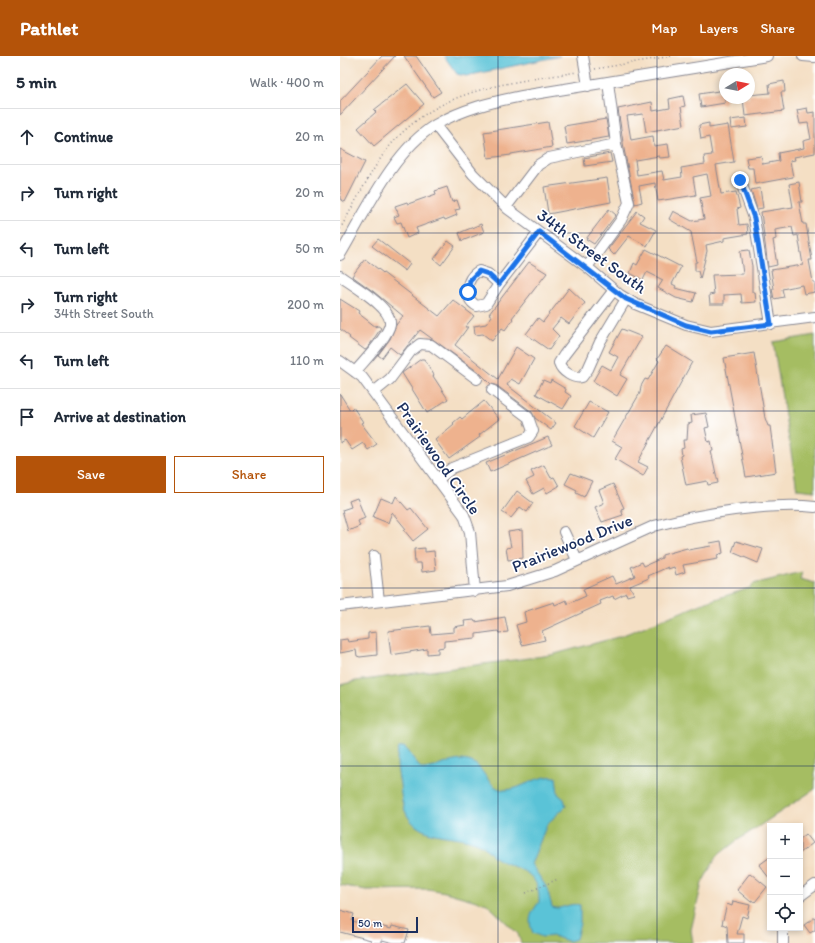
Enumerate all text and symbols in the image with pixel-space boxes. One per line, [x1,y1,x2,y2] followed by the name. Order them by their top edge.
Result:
[20,17,78,40] text: Pathlet
[652,20,677,37] text: Map
[699,20,738,37] text: Layers
[760,20,795,37] text: Share
[719,68,755,104] north arrow
[16,72,56,92] text: 5 min
[250,75,324,90] text: Walk · 400 m
[16,126,38,148] icon: ahead
[54,128,113,146] text: Continue
[295,129,324,144] text: 20 m
[731,171,749,189] route end
[16,182,38,204] icon: right
[54,184,118,202] text: Turn right
[295,185,324,200] text: 20 m
[533,205,651,298] street label: 34th Street South
[16,238,38,260] icon: left
[54,240,109,258] text: Turn left
[295,241,324,256] text: 50 m
[459,283,477,301] route start
[54,288,118,306] text: Turn right
[16,294,38,316] icon: right
[287,297,324,312] text: 200 m
[54,306,154,321] text: 34th Street South
[16,350,38,372] icon: left
[54,352,109,370] text: Turn left
[290,353,324,368] text: 110 m
[393,398,485,518] street label: Prairiewood Circle
[16,406,38,428] icon: arrive
[54,408,186,426] text: Arrive at destination
[16,456,166,493] button: Save
[174,456,324,493] button: Share
[509,510,635,576] street label: Prairiewood Drive
[767,823,803,931] map controls
[767,823,803,859] button: +
[767,859,803,895] button: −
[767,895,803,931] button: locate
[352,915,418,934] scale bar
[358,917,382,930] text: 50 m

